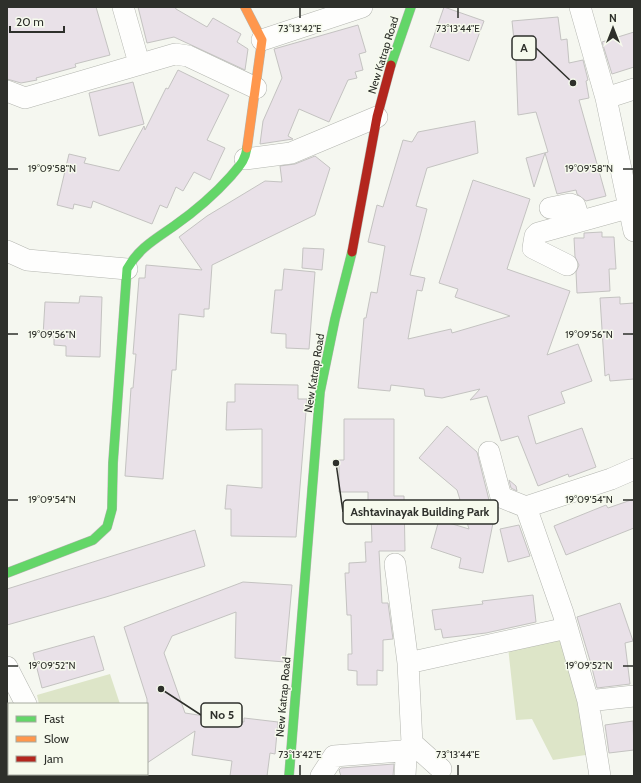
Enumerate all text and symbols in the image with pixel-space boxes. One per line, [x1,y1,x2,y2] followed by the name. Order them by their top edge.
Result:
[10,8,64,34] scale bar
[593,8,633,48] north arrow
[609,11,617,25] text: N
[16,14,44,29] text: 20 m
[365,15,401,95] street label: New Katrap Road
[278,22,322,35] text: 73°13'42"E
[436,22,480,35] text: 73°13'44"E
[512,36,536,60] callout: A
[520,40,528,55] text: A
[28,162,76,175] text: 19°09'58"N
[565,162,613,175] text: 19°09'58"N
[28,328,76,341] text: 19°09'56"N
[565,328,613,341] text: 19°09'56"N
[301,332,327,414] street label: New Katrap Road
[28,493,76,506] text: 19°09'54"N
[565,493,613,506] text: 19°09'54"N
[343,500,498,524] callout: Ashtavinayak Building Park
[351,504,490,519] text: Ashtavinayak Building Park
[273,657,293,737] street label: New Katrap Road
[28,659,76,672] text: 19°09'52"N
[565,659,613,672] text: 19°09'52"N
[8,703,148,775] legend
[201,703,242,727] callout: No 5
[210,707,234,722] text: No 5
[44,711,64,726] text: Fast
[44,731,69,746] text: Slow
[278,748,322,761] text: 73°13'42"E
[436,748,480,761] text: 73°13'44"E
[43,751,63,766] text: Jam

